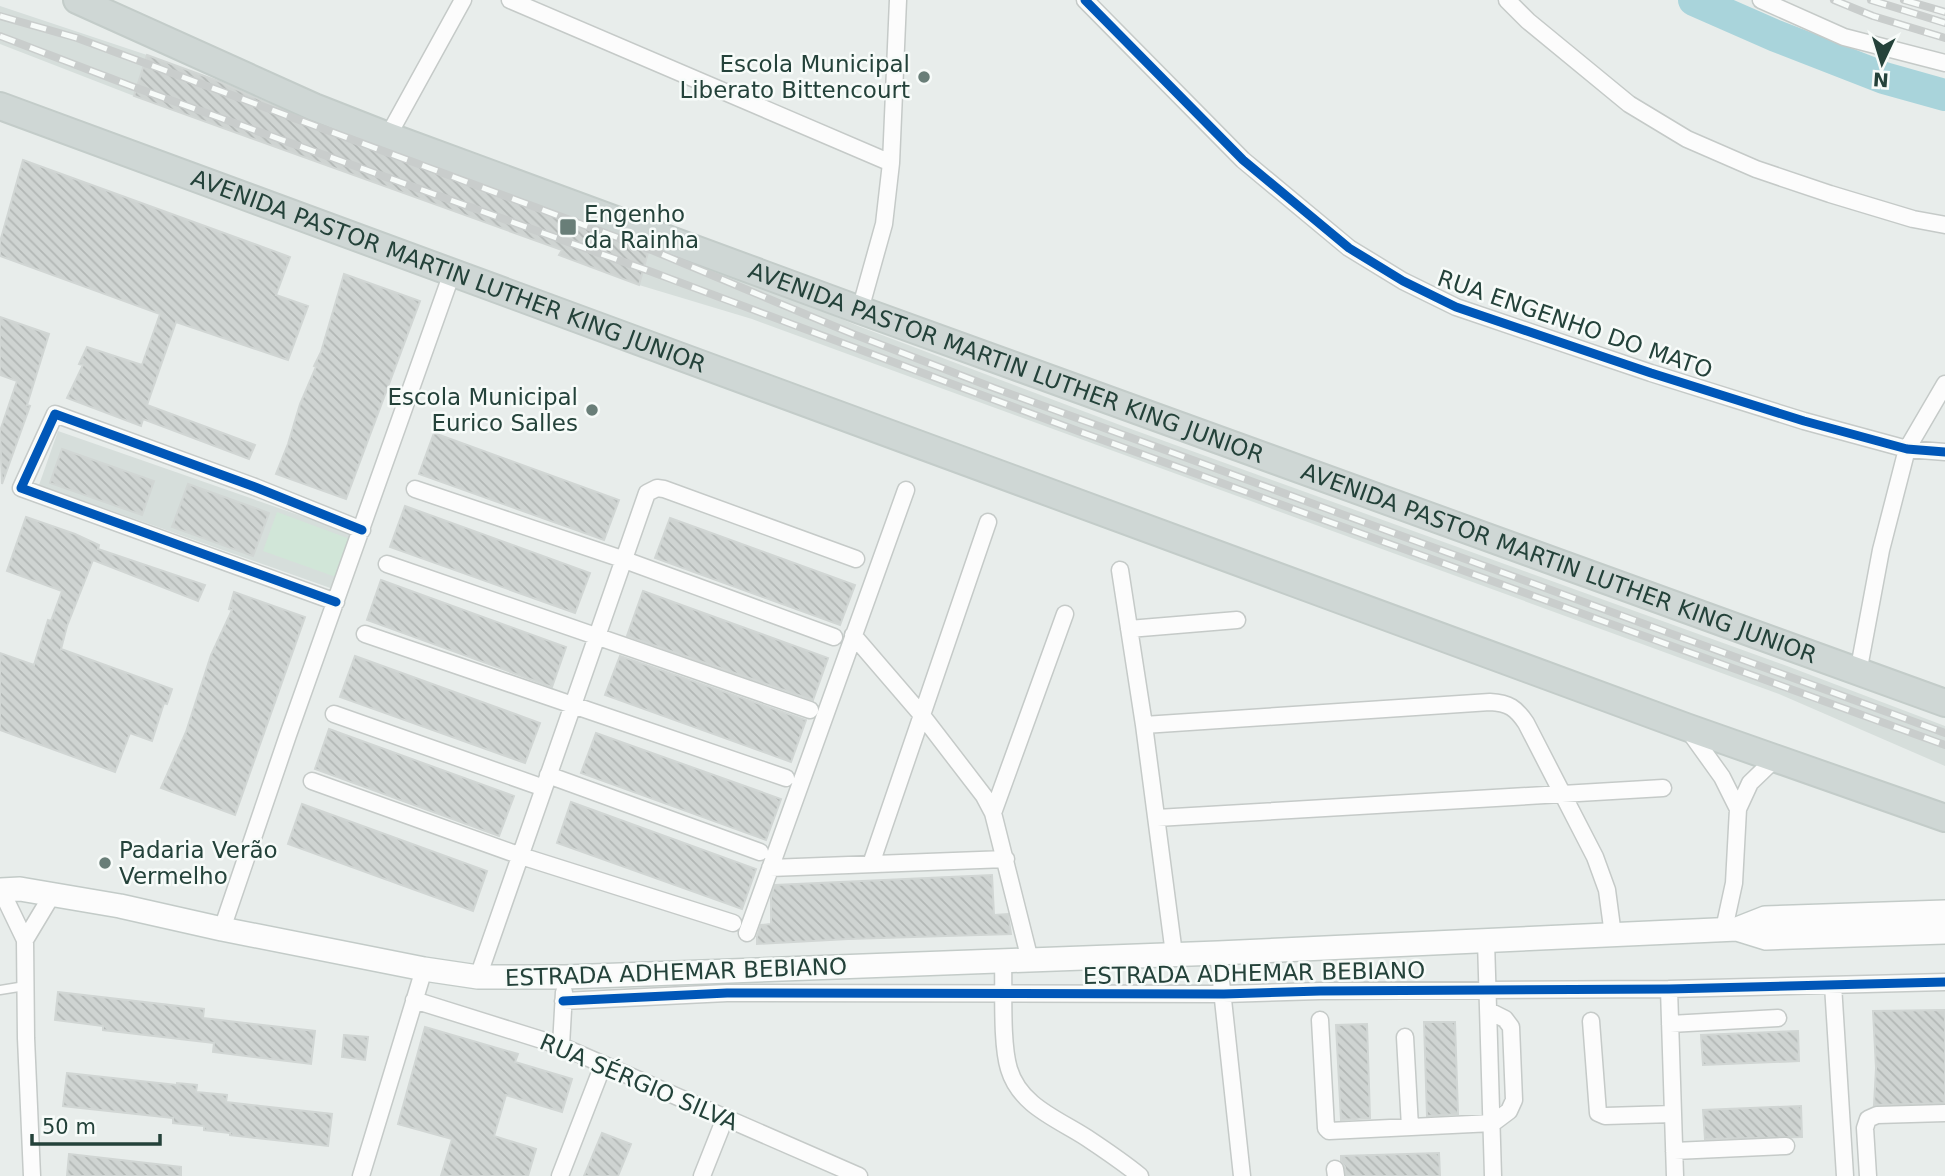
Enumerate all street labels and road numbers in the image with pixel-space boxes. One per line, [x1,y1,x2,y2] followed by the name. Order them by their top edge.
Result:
[188,165,709,378] street label: AVENIDA PASTOR MARTIN LUTHER KING JUNIOR
[745,257,1267,468] street label: AVENIDA PASTOR MARTIN LUTHER KING JUNIOR
[1434,265,1716,383] street label: RUA ENGENHO DO MATO
[1298,458,1820,668] street label: AVENIDA PASTOR MARTIN LUTHER KING JUNIOR
[504,953,848,991] street label: ESTRADA ADHEMAR BEBIANO
[1083,957,1425,989] street label: ESTRADA ADHEMAR BEBIANO
[536,1028,743,1136] street label: RUA SÉRGIO SILVA

